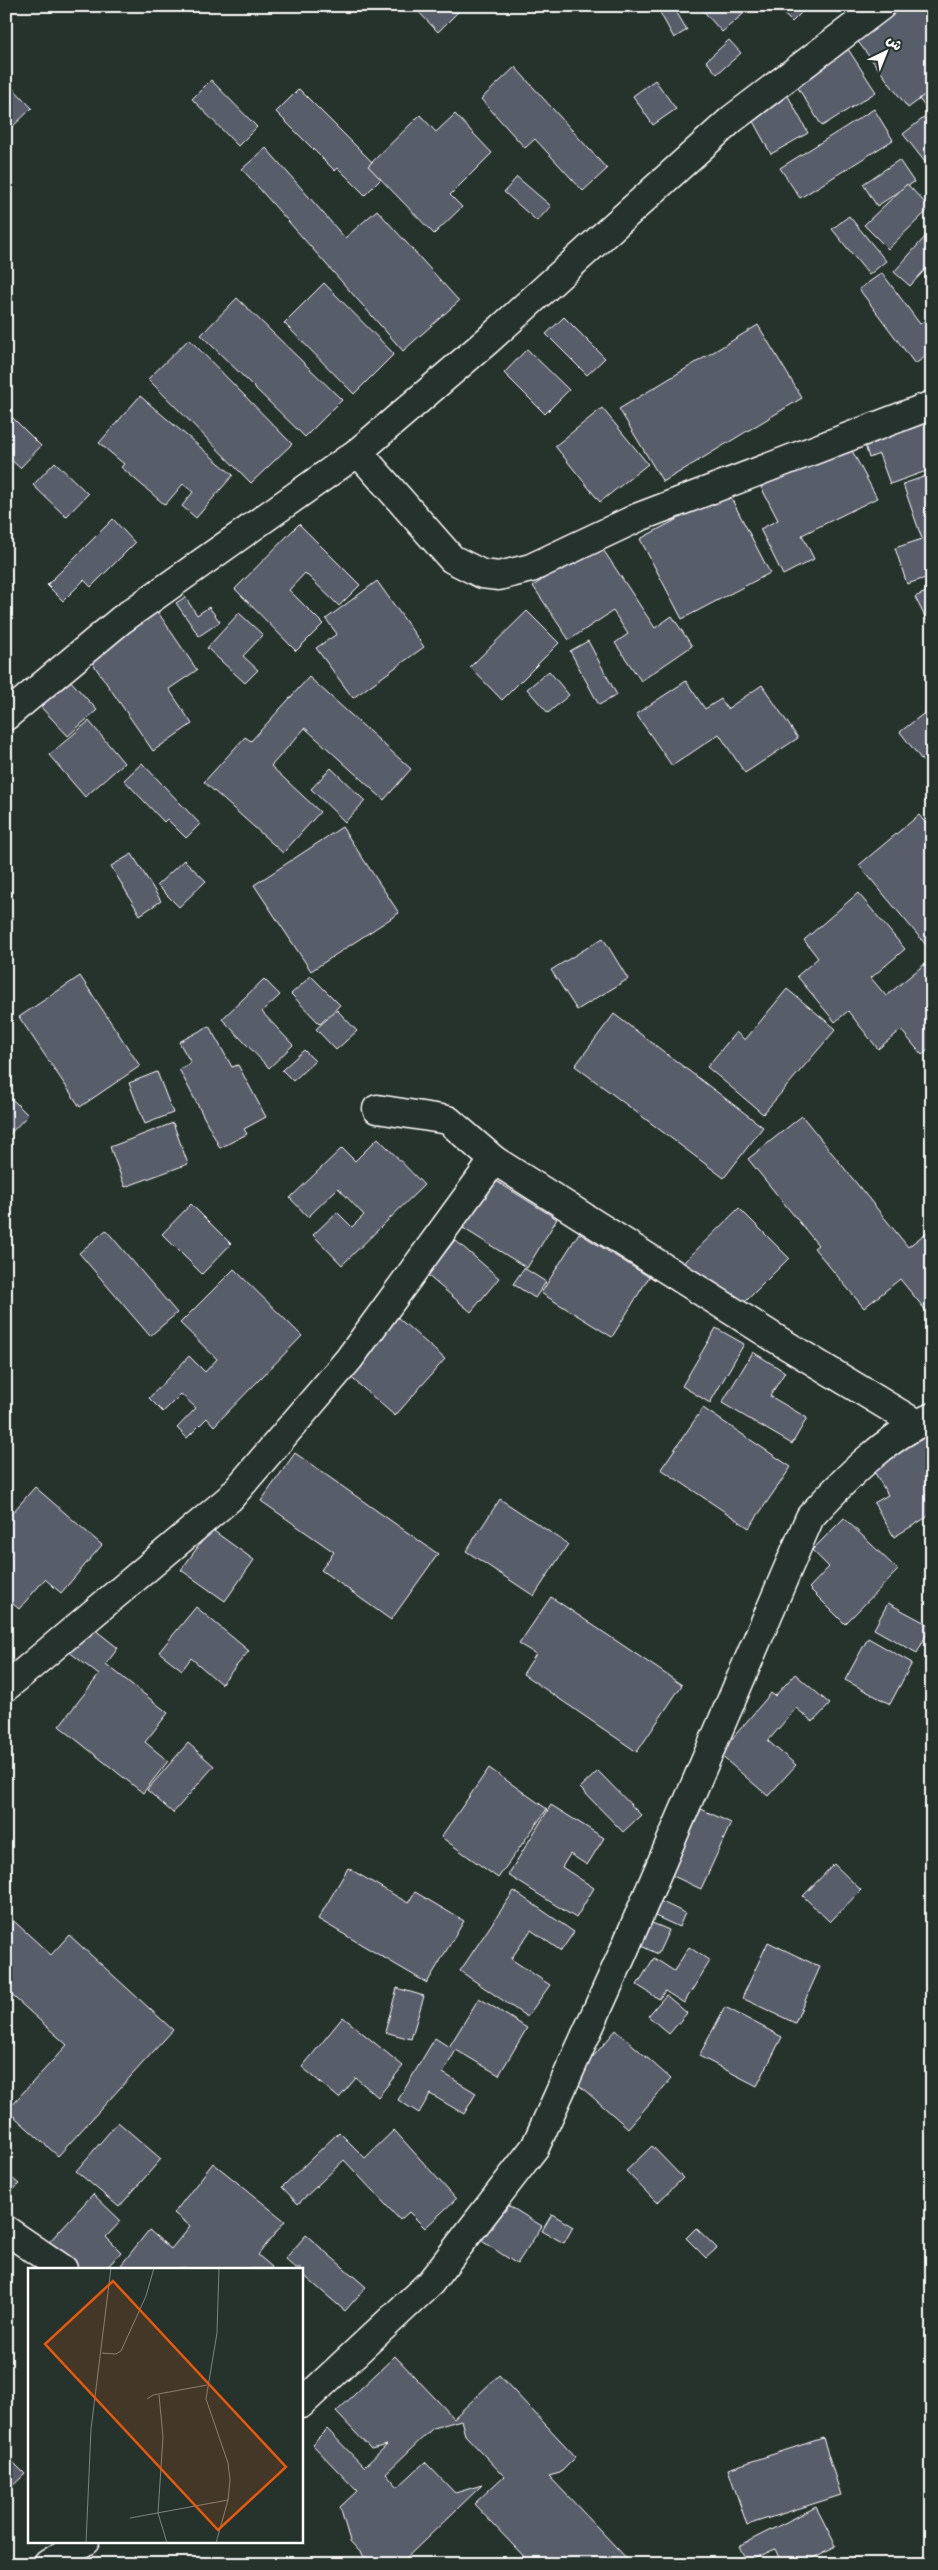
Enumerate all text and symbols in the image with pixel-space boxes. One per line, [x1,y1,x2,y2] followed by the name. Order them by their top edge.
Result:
[860,28,910,78] north arrow
[880,28,909,57] text: ش
[28,2268,302,2542] inset map

